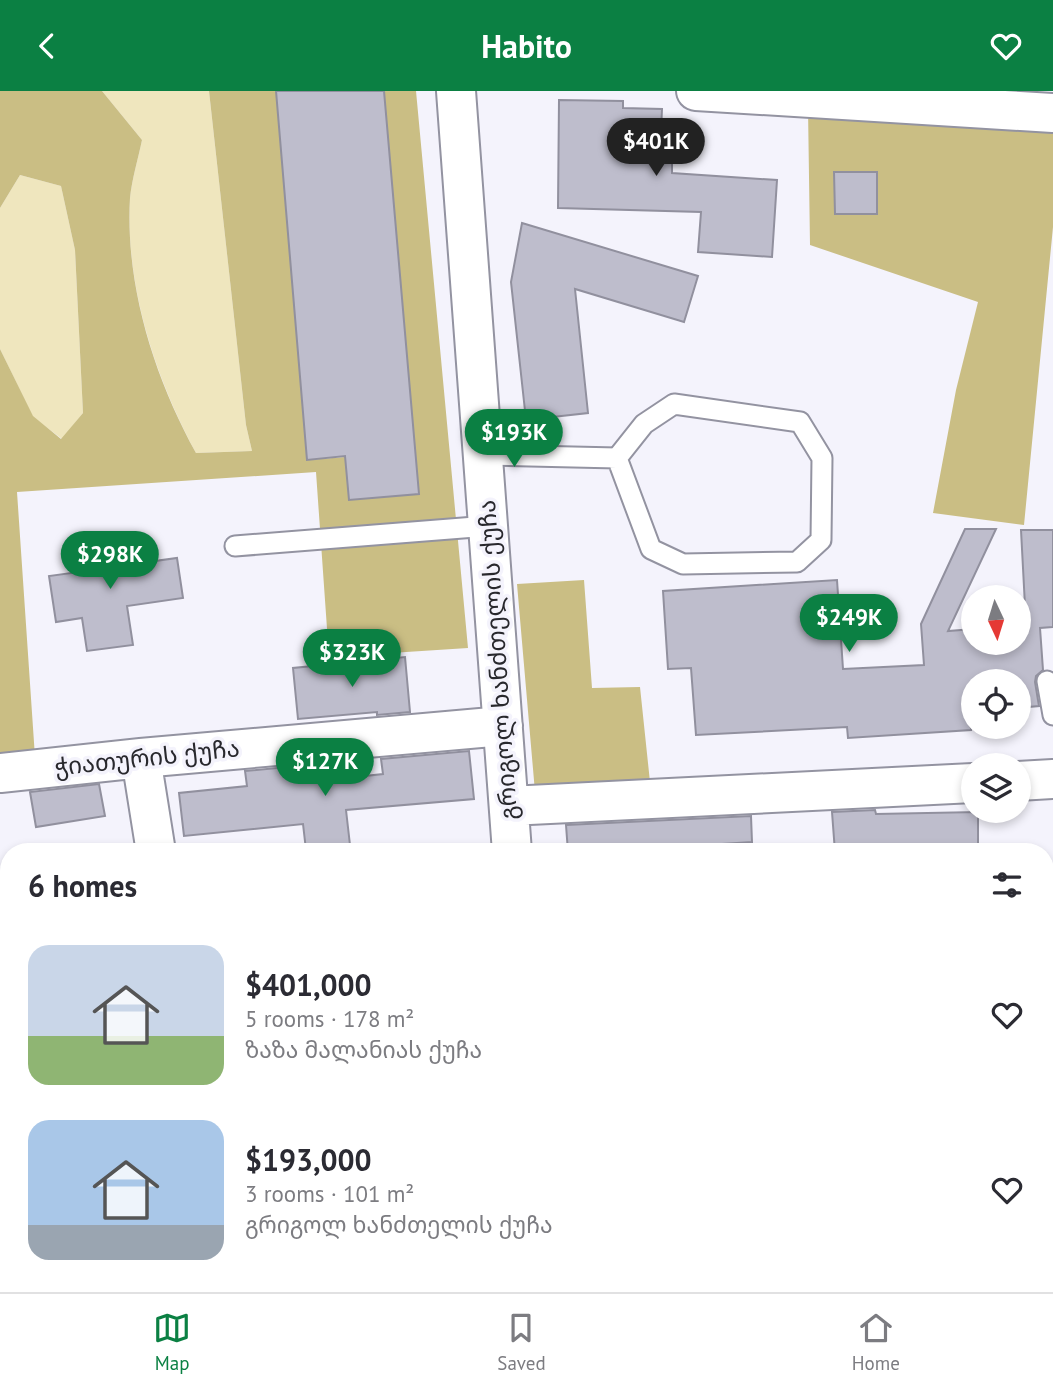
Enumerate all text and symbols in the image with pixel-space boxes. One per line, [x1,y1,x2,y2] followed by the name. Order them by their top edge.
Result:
[481,25,572,67] text: Habito
[28,27,66,65] icon: back
[987,27,1025,65] icon: heart
[607,119,705,178] pin: $401K
[623,126,689,155] text: $401K
[465,409,563,469] pin: $193K
[481,417,547,446] text: $193K
[471,499,524,821] street label: გრიგოლ ხანძთელის ქუჩა
[61,531,159,591] pin: $298K
[77,539,143,568] text: $298K
[961,585,1031,655] north arrow
[961,585,1031,823] map controls
[800,595,898,654] pin: $249K
[816,602,882,631] text: $249K
[303,629,401,689] pin: $323K
[319,637,385,666] text: $323K
[961,669,1031,739] button: locate
[53,732,241,783] street label: ჭიათურის ქუჩა
[276,739,374,798] pin: $127K
[292,746,358,775] text: $127K
[961,753,1031,823] button: layers
[28,866,137,905] text: 6 homes
[988,866,1026,904] icon: filters
[245,965,372,1004] text: $401,000
[84,973,168,1057] icon: home
[988,996,1026,1034] icon: heart
[245,1004,414,1033] text: 5 rooms · 178 m²
[245,1035,482,1064] text: ზაზა მალანიას ქუჩა
[245,1140,372,1179] text: $193,000
[84,1148,168,1232] icon: home
[988,1171,1026,1209] icon: heart
[245,1179,414,1208] text: 3 rooms · 101 m²
[245,1210,553,1239] text: გრიგოლ ხანძთელის ქუჩა
[153,1309,191,1375] tab: Map
[497,1309,546,1375] tab: Saved
[852,1309,900,1375] tab: Home

